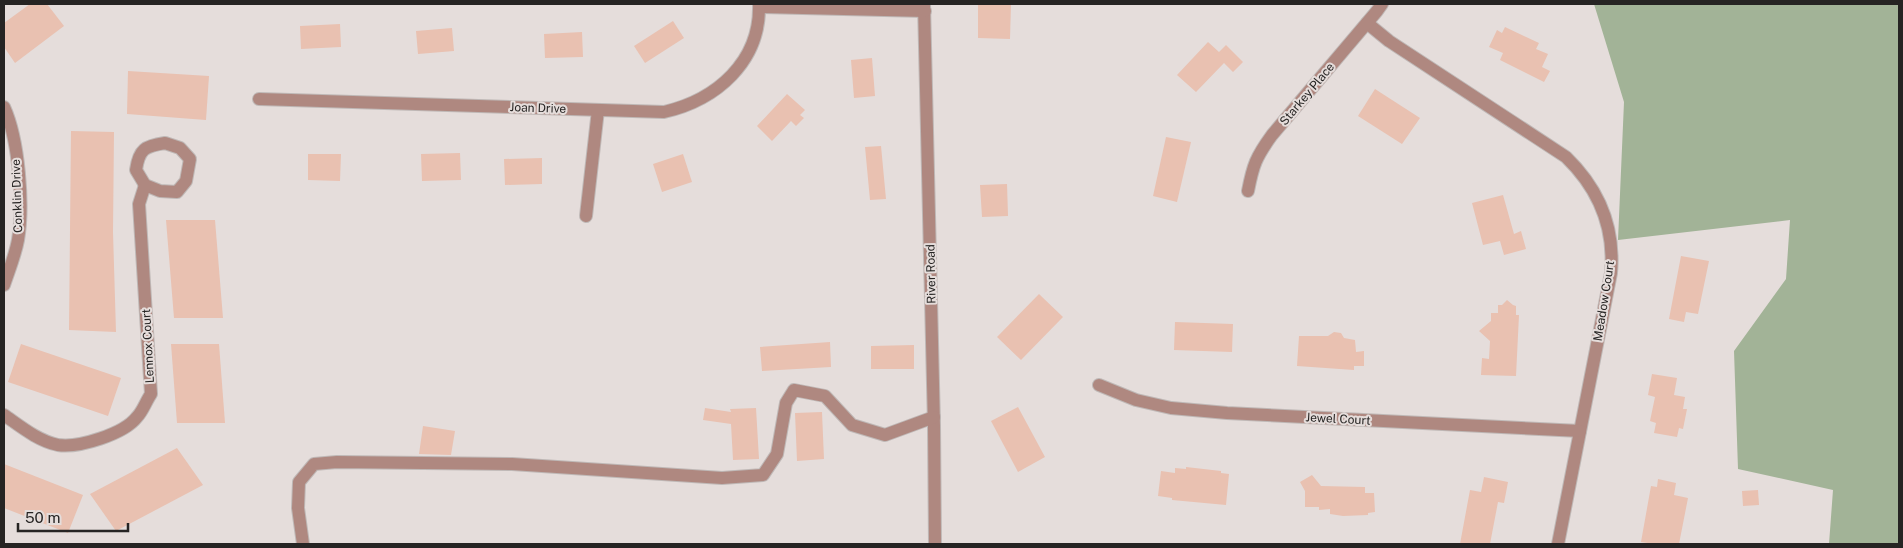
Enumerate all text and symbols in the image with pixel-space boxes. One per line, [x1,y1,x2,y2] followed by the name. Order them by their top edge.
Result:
[1277,60,1337,128] street label: Starkey Place
[509,100,567,116] street label: Joan Drive
[9,159,25,233] street label: Conklin Drive
[923,244,939,304] street label: River Road
[1591,259,1617,342] street label: Meadow Court
[139,308,157,384] street label: Lennox Court
[1305,410,1371,428] street label: Jewel Court
[18,500,128,532] scale bar
[25,509,60,526] text: 50 m

